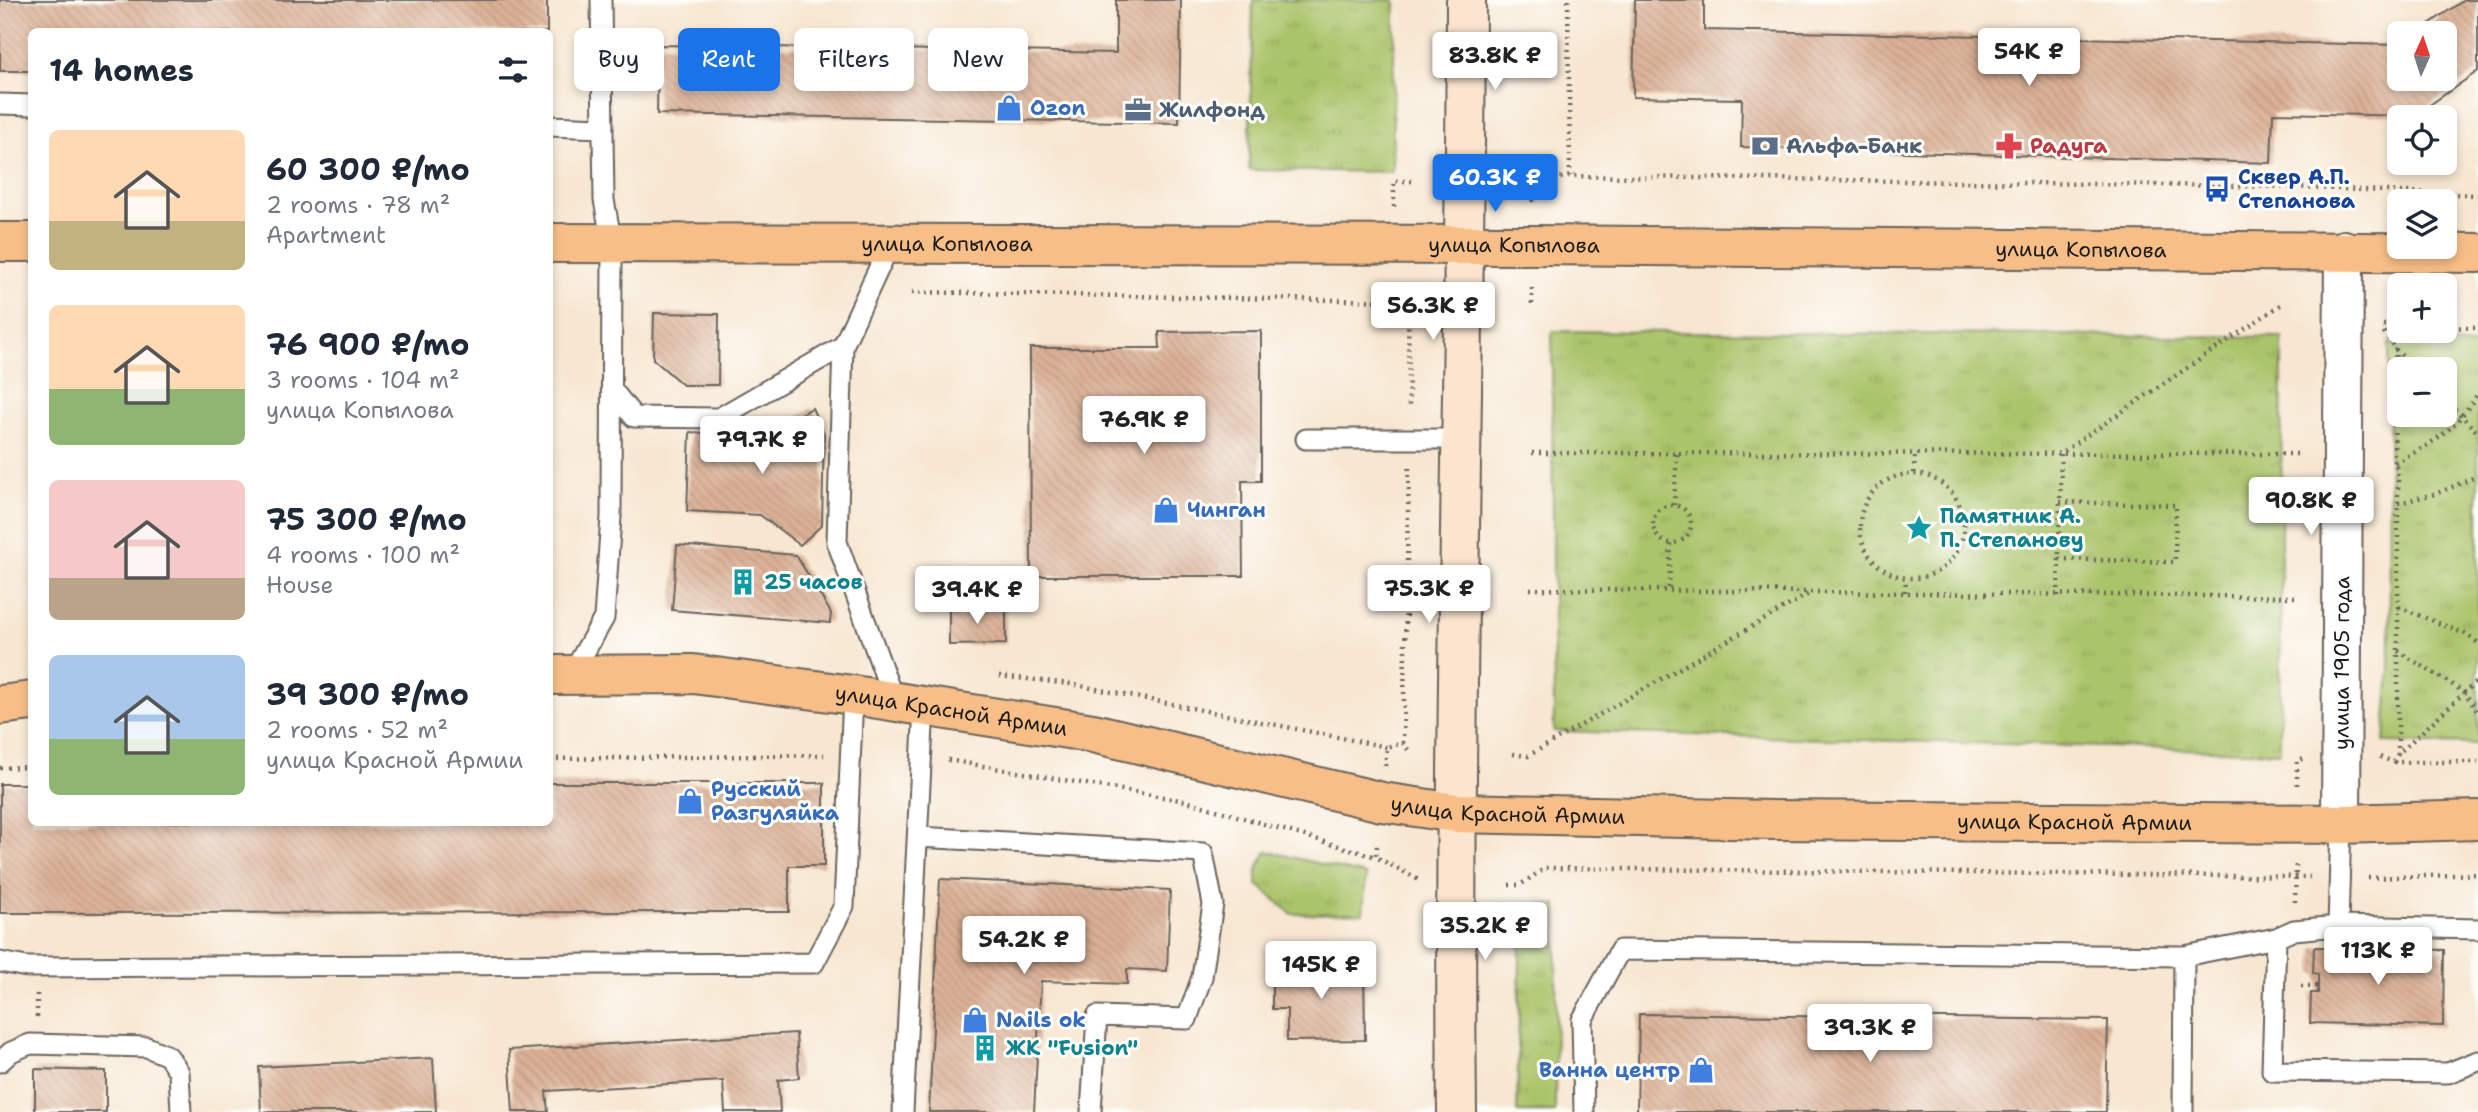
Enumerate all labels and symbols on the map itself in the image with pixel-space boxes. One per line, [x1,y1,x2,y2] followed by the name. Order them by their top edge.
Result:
[2387,21,2457,91] north arrow
[1980,28,2078,88] pin: 54K ₽
[1430,32,1560,92] pin: 83.8K ₽
[994,93,1024,123] shop icon: Ozon
[1030,94,1085,122] place label: Ozon
[1123,95,1153,125] office icon: Жилфонд
[1159,96,1265,124] place label: Жилфонд
[1750,131,1780,161] bank icon: Альфа-Банк
[1994,131,2024,161] pharmacy icon: Радуга
[1786,132,1922,160] place label: Альфа-Банк
[2030,132,2108,160] place label: Радуга
[1430,154,1560,214] pin: 60.3K ₽
[2238,163,2356,215] place label: Сквер А.П. Степанова
[2202,174,2232,204] bus stop icon: Сквер А.П. Степанова
[861,230,1033,258] street label: улица Копылова
[1428,231,1600,260] street label: улица Копылова
[1995,235,2167,264] street label: улица Копылова
[1368,282,1498,342] pin: 56.3K ₽
[1079,396,1209,456] pin: 76.9K ₽
[697,416,827,476] pin: 79.7K ₽
[2246,477,2376,537] pin: 90.8K ₽
[1151,495,1181,525] shop icon: Чинган
[1187,496,1266,524] place label: Чинган
[1940,502,2084,554] place label: Памятник А. П. Степанову
[1904,513,1934,543] place icon: Памятник А. П. Степанову
[912,566,1042,626] pin: 39.4K ₽
[1364,566,1494,625] pin: 75.3K ₽
[728,567,758,597] building icon: 25 часов
[764,568,863,596] place label: 25 часов
[2327,576,2356,750] street label: улица 1905 года
[833,679,1070,743] street label: улица Красной Армии
[711,775,840,827] place label: Русский Разгуляйка
[675,786,705,816] shop icon: Русский Разгуляйка
[1389,789,1626,831] street label: улица Красной Армии
[1957,807,2192,837] street label: улица Красной Армии
[1420,902,1550,962] pin: 35.2K ₽
[959,916,1089,976] pin: 54.2K ₽
[2321,928,2435,987] pin: 113K ₽
[1264,942,1378,1001] pin: 145K ₽
[1805,1004,1935,1064] pin: 39.3K ₽
[960,1005,990,1035] shop icon: Nails ok
[996,1006,1086,1034] place label: Nails ok
[970,1033,1000,1063] building icon: ЖК "Fusion"
[1006,1034,1138,1062] place label: ЖК "Fusion"
[1686,1055,1716,1085] shop icon: Ванна центр
[1539,1056,1680,1084] place label: Ванна центр

